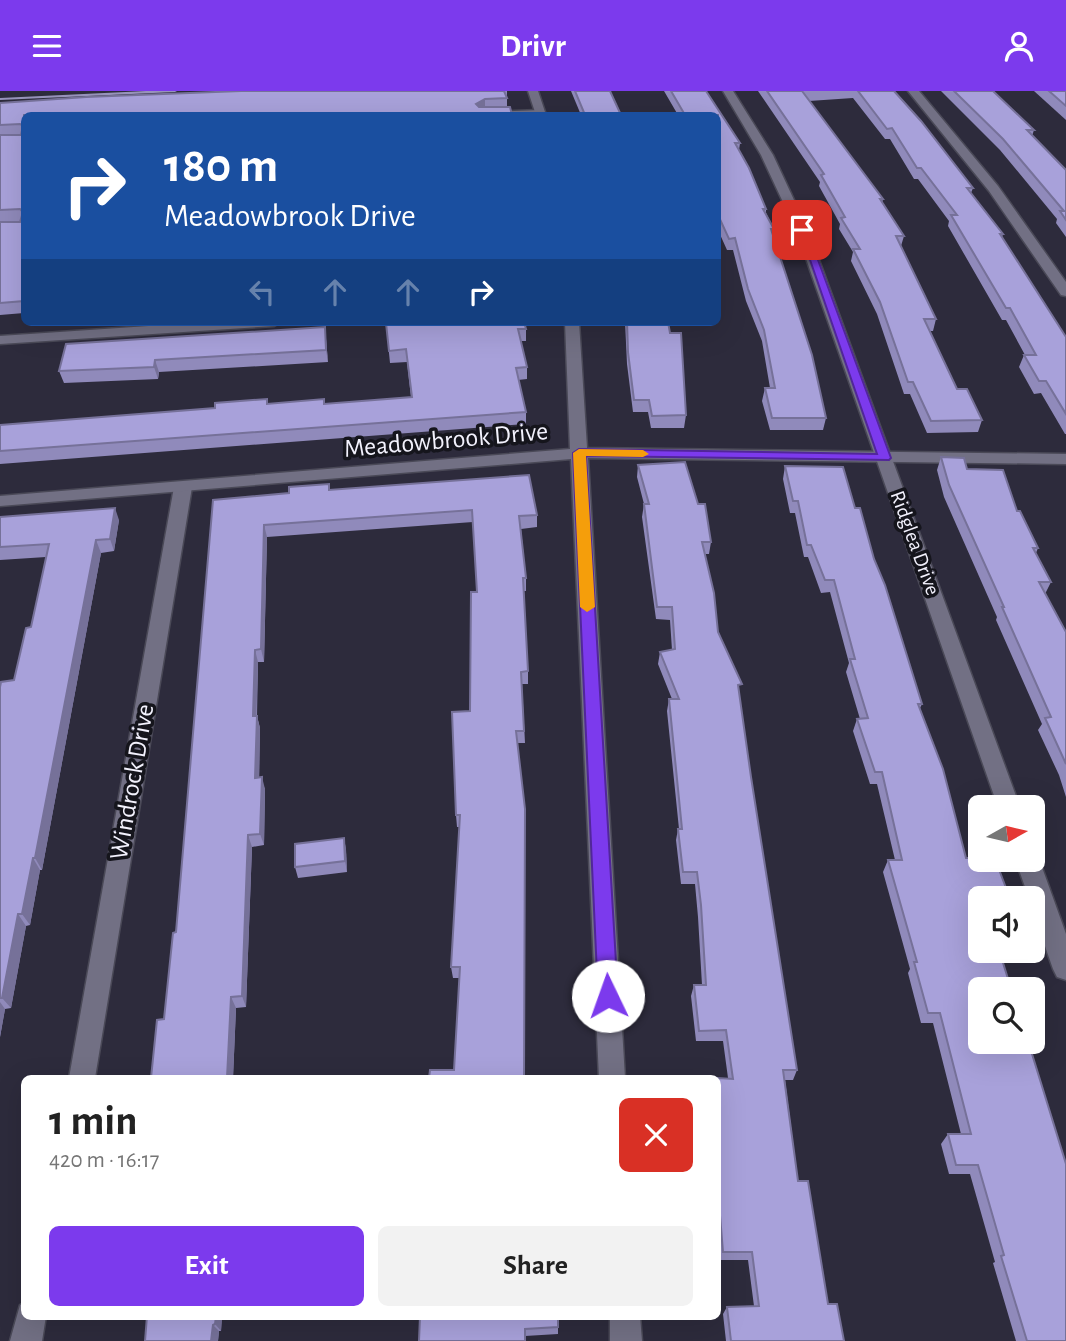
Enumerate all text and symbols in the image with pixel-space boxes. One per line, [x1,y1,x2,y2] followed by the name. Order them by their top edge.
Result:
[28,27,66,65] icon: menu
[1000,27,1038,65] icon: person
[500,30,566,62] text: Drivr
[49,140,140,231] icon: right
[164,142,278,191] text: 180 m
[164,200,416,232] text: Meadowbrook Drive
[772,200,832,260] pin
[783,211,821,249] icon: arrive
[243,273,281,311] icon: left
[316,273,354,311] icon: ahead
[389,273,427,311] icon: ahead
[462,273,500,311] icon: right
[343,418,549,462] street label: Meadowbrook Drive
[886,488,944,598] street label: Ridglea Drive
[105,702,159,862] street label: Windrock Drive
[968,795,1045,871] north arrow
[968,795,1045,1054] map controls
[968,886,1045,963] button: sound
[571,959,645,1033] position arrow
[968,977,1045,1054] button: search
[619,1098,693,1172] button: close
[49,1100,138,1142] text: 1 min
[49,1149,159,1172] text: 420 m · 16:17
[49,1226,364,1306] button: Exit
[378,1226,693,1306] button: Share

